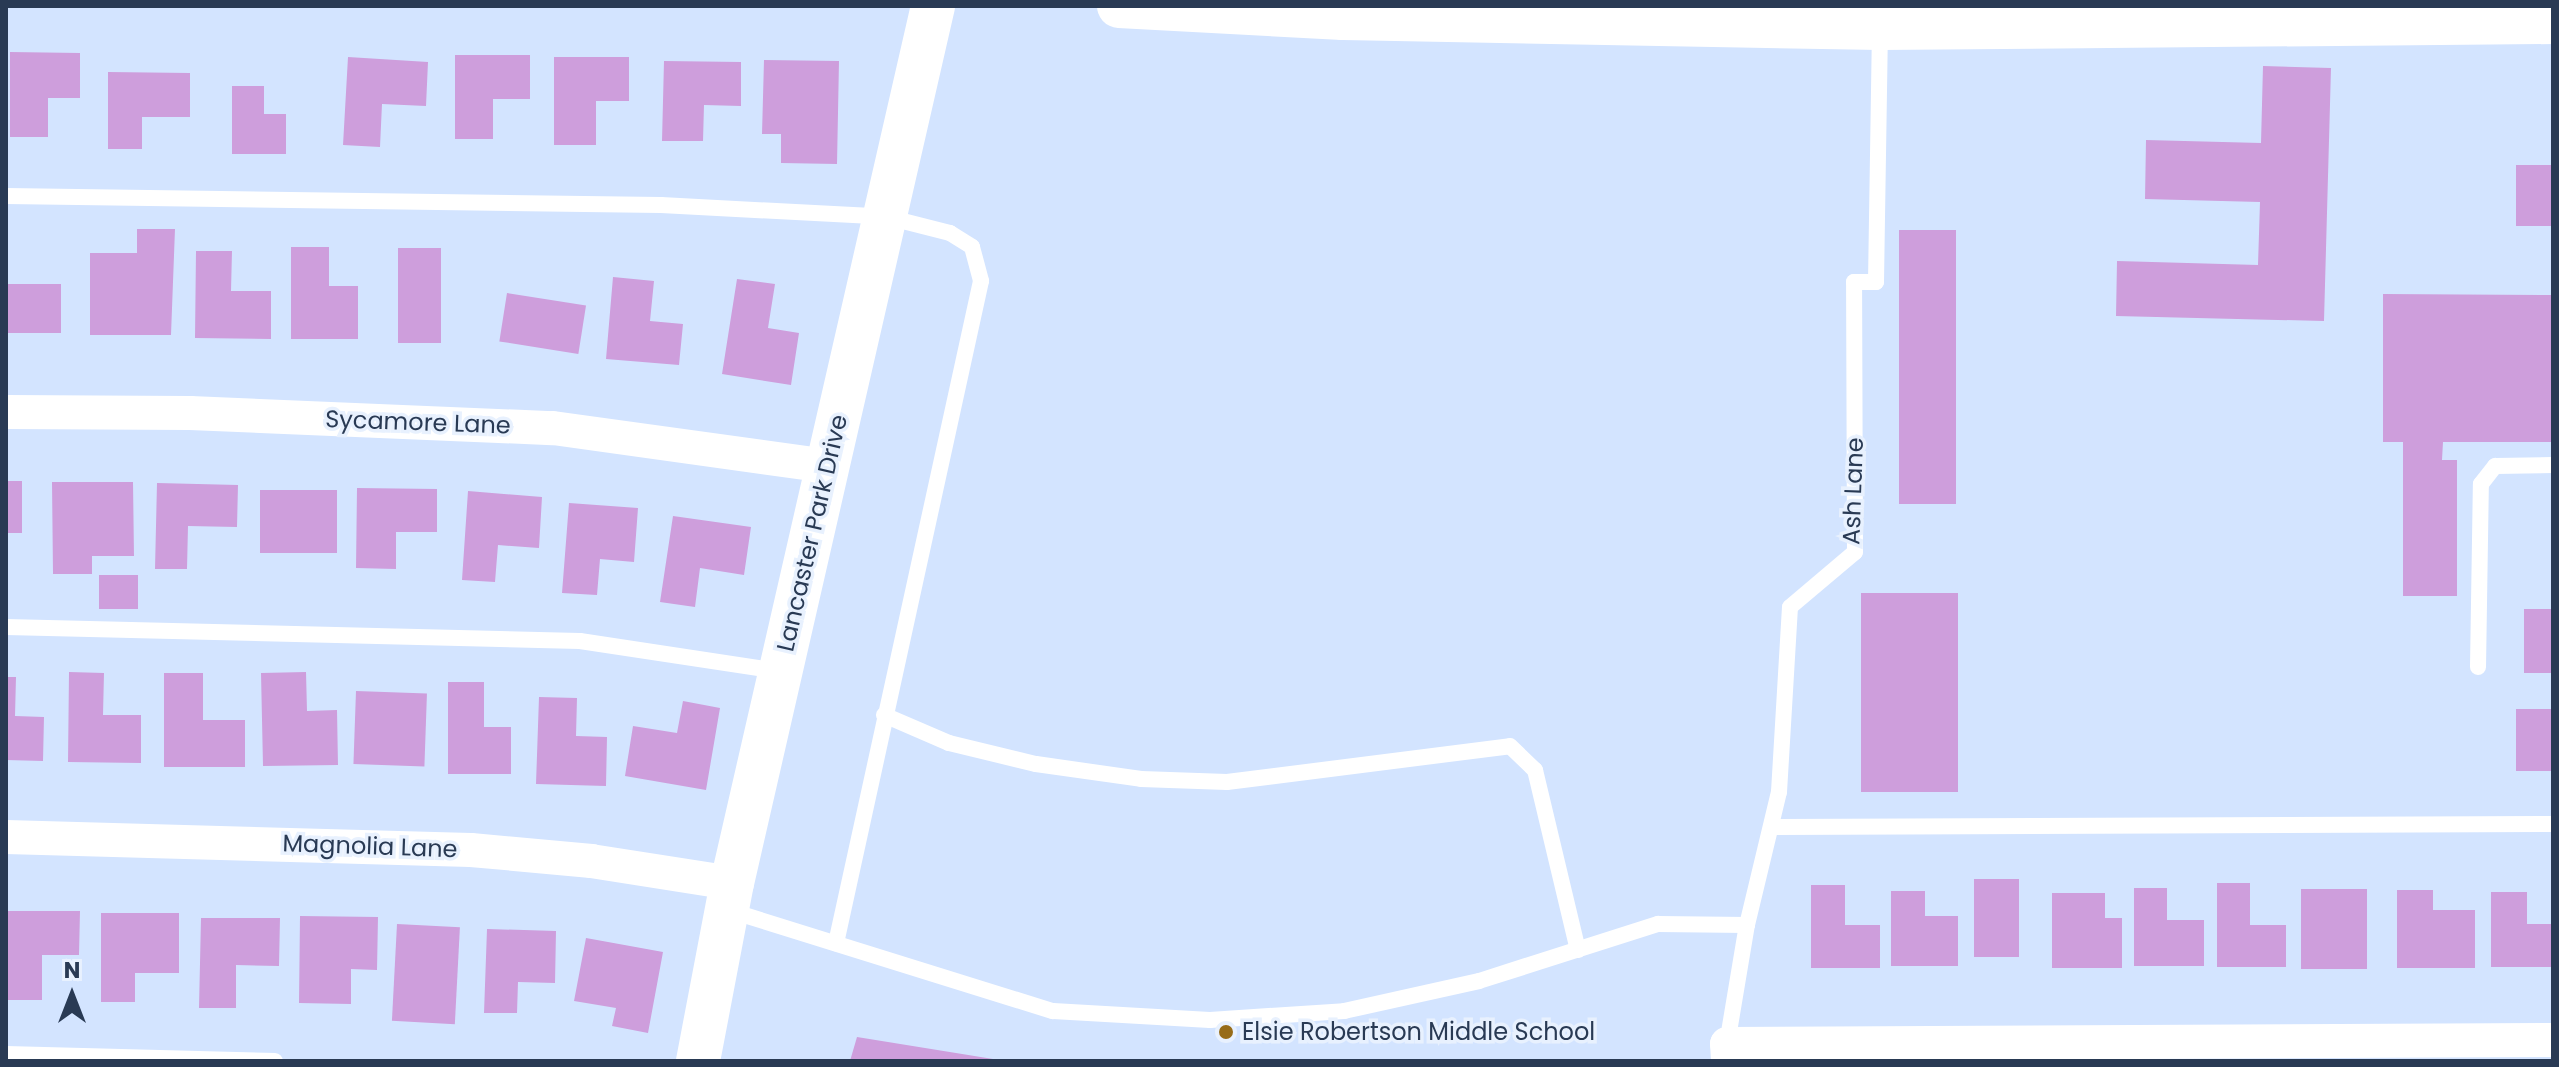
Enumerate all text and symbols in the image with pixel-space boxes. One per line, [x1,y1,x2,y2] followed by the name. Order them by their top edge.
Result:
[325,404,511,440] street label: Sycamore Lane
[771,412,853,654] street label: Lancaster Park Drive
[1837,437,1869,545] street label: Ash Lane
[282,829,458,863] street label: Magnolia Lane
[32,955,112,1035] north arrow
[64,955,80,986] text: N
[1242,1018,1595,1046] place label: Elsie Robertson Middle School
[1217,1023,1235,1041] marker: Elsie Robertson Middle School

